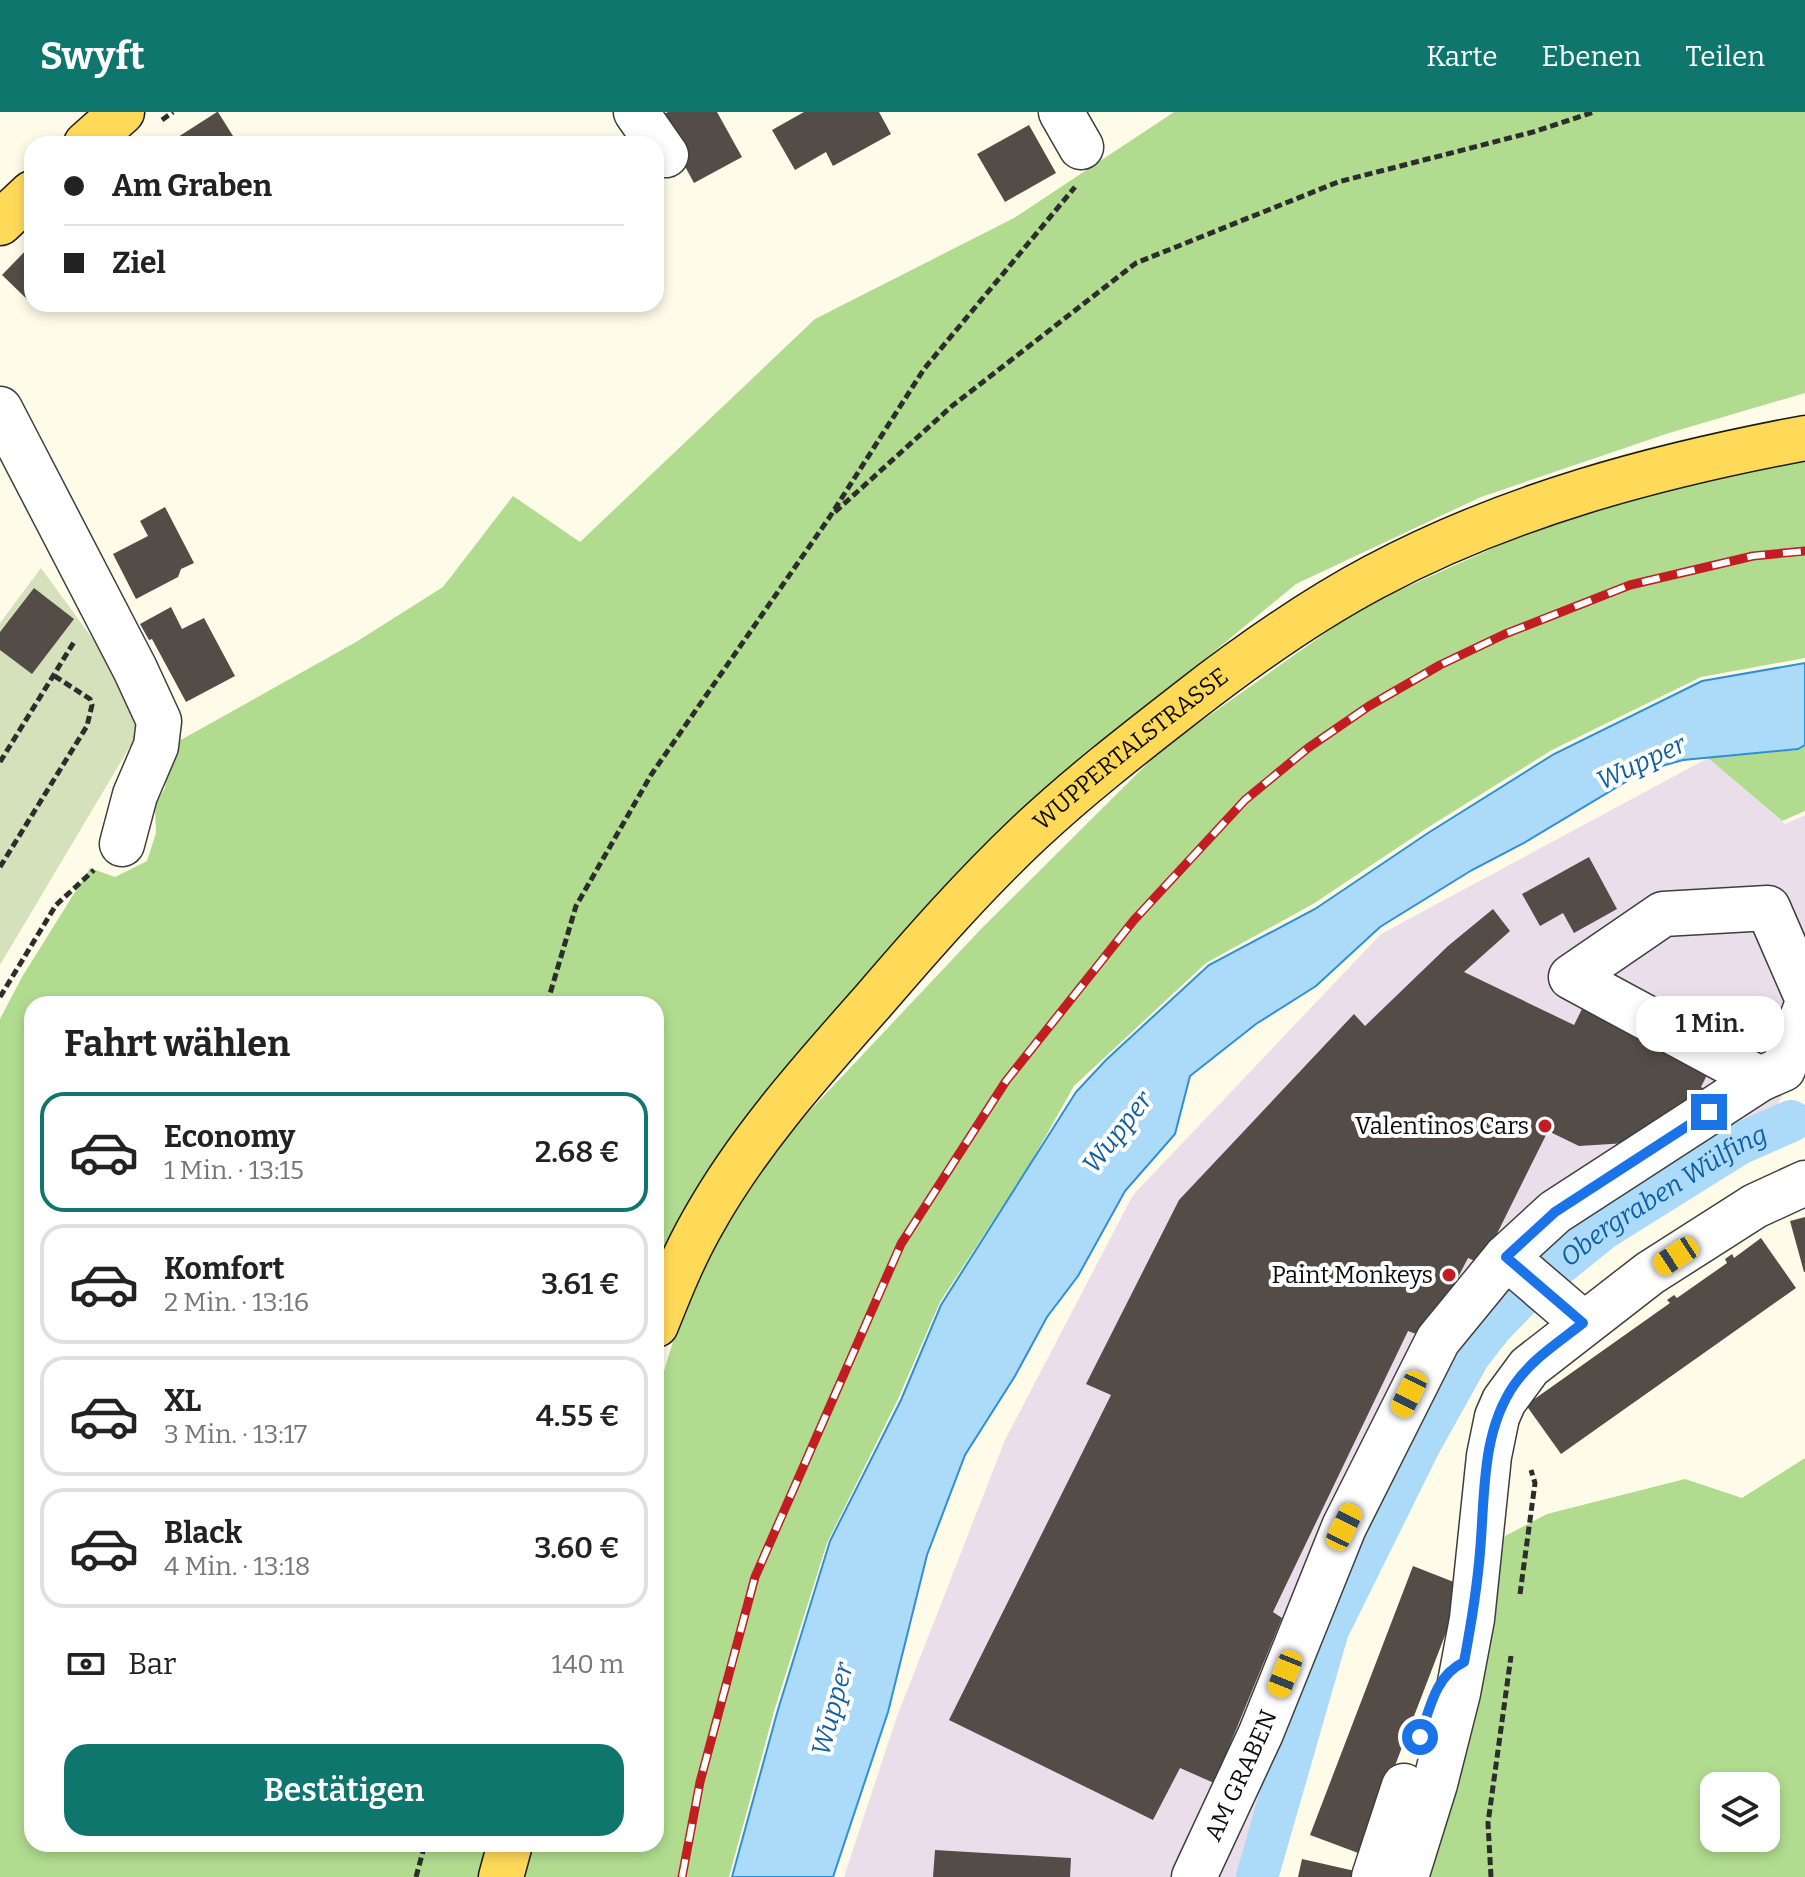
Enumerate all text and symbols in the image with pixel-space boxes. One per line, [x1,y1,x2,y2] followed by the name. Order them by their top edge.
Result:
[40,33,145,79] text: Swyft
[1426,40,1498,73] text: Karte
[1542,40,1641,73] text: Ebenen
[1685,40,1765,73] text: Teilen
[112,168,272,204] text: Am Graben
[112,245,166,281] text: Ziel
[1027,662,1234,836] street label: WUPPERTALSTRASSE
[1592,728,1692,796] water label: Wupper
[1635,996,1783,1052] callout: 1 Min.
[1675,1008,1745,1039] text: 1 Min.
[64,1022,290,1066] text: Fahrt wählen
[1076,1084,1160,1179] water label: Wupper
[1691,1094,1727,1130] route end
[1355,1112,1529,1140] place label: Valentinos Cars
[68,1116,140,1188] icon: car
[1536,1117,1554,1135] marker: Valentinos Cars
[164,1119,295,1155] text: Economy
[1554,1119,1772,1273] water label: Obergraben Wülfing
[535,1134,620,1170] text: 2.68 €
[164,1155,304,1186] text: 1 Min. · 13:15
[1649,1233,1703,1279] car
[68,1248,140,1320] icon: car
[164,1251,285,1287] text: Komfort
[1271,1261,1433,1289] place label: Paint Monkeys
[541,1266,620,1302] text: 3.61 €
[1440,1266,1458,1284] marker: Paint Monkeys
[164,1287,309,1318] text: 2 Min. · 13:16
[1388,1367,1430,1421] car
[68,1380,140,1452] icon: car
[164,1383,201,1419] text: XL
[536,1398,620,1434] text: 4.55 €
[164,1419,307,1450] text: 3 Min. · 13:17
[1323,1500,1365,1554] car
[68,1512,140,1584] icon: car
[164,1515,242,1551] text: Black
[534,1530,620,1566] text: 3.60 €
[164,1551,310,1582] text: 4 Min. · 13:18
[64,1642,108,1686] icon: cash
[128,1646,176,1682] text: Bar
[1265,1647,1305,1701] car
[552,1649,624,1680] text: 140 m
[805,1658,860,1759] water label: Wupper
[1199,1706,1283,1845] street label: AM GRABEN
[1402,1719,1438,1755] route start
[64,1744,624,1836] button: Bestätigen
[1700,1772,1780,1852] map controls
[1700,1772,1780,1852] button: layers

